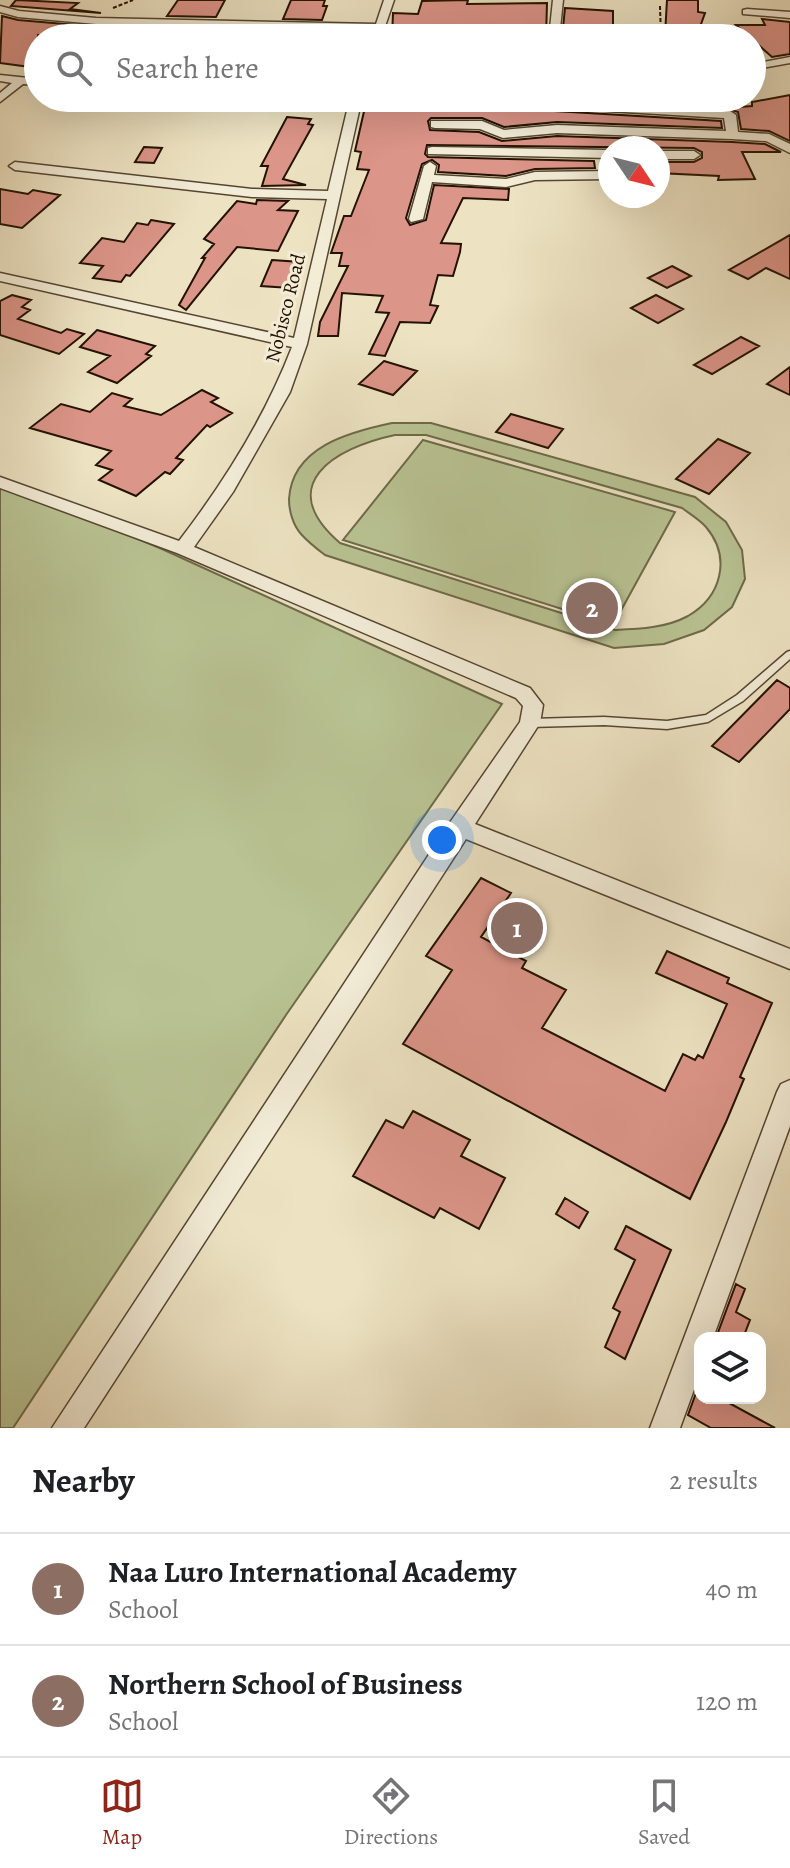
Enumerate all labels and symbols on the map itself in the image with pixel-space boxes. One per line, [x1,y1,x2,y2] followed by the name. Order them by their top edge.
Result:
[598,136,670,208] north arrow
[259,251,312,365] street label: Nobisco Road
[566,578,618,638] pin: 2
[422,820,462,860] your location
[491,898,543,958] pin: 1

